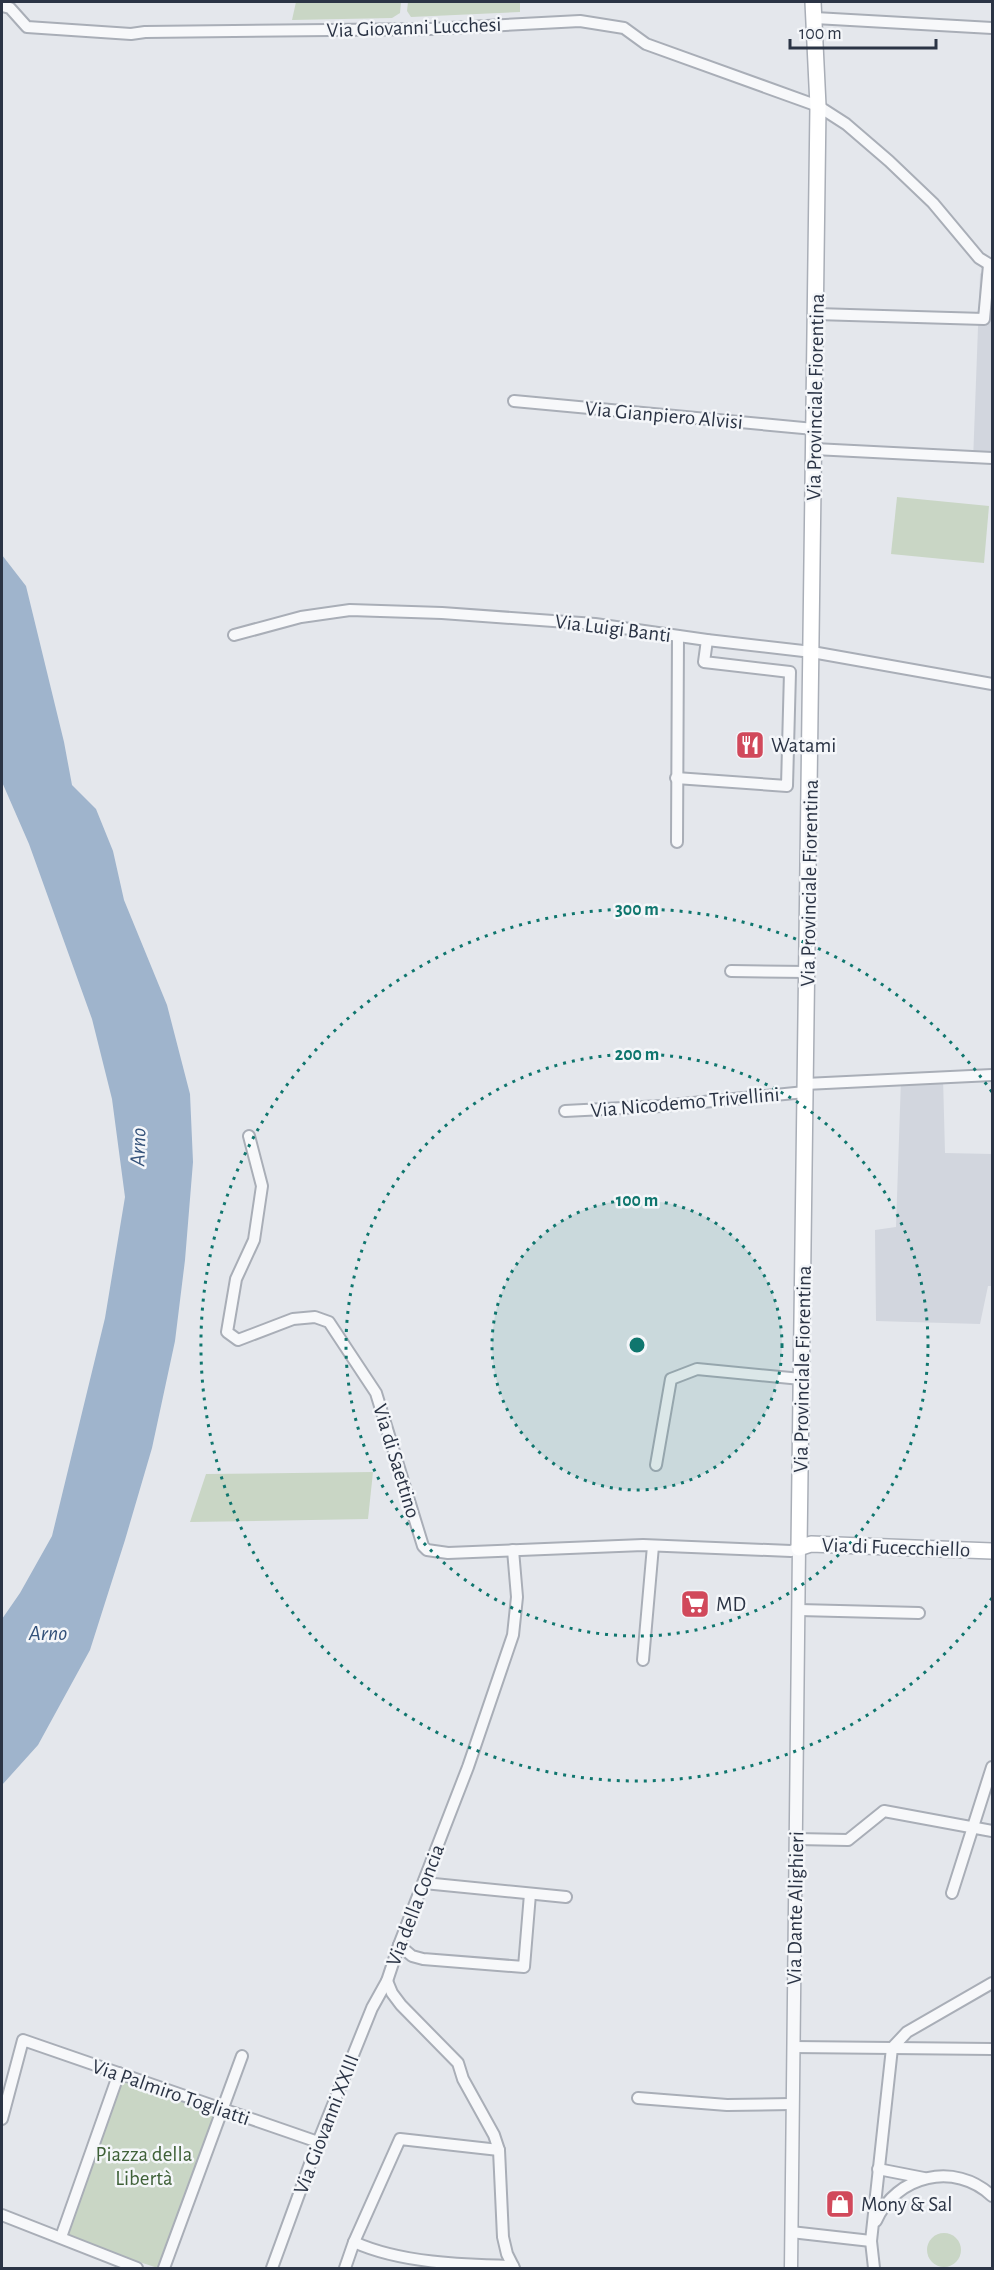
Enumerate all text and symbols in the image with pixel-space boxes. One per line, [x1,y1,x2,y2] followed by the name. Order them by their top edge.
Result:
[790,12,936,50] scale bar
[326,14,502,41] street label: Via Giovanni Lucchesi
[799,25,842,43] text: 100 m
[803,293,828,501] street label: Via Provinciale Fiorentina
[584,398,744,433] street label: Via Gianpiero Alvisi
[554,611,672,646] street label: Via Luigi Banti
[734,729,766,761] restaurant icon: Watami
[771,735,836,756] place label: Watami
[797,779,822,987] street label: Via Provinciale Fiorentina
[615,901,659,919] text: 300 m
[615,1046,659,1064] text: 200 m
[590,1084,780,1121] street label: Via Nicodemo Trivellini
[126,1127,150,1168] water label: Arno
[616,1192,658,1210] text: 100 m
[790,1265,815,1473] street label: Via Provinciale Fiorentina
[627,1335,647,1355] centre of rings
[369,1402,424,1521] street label: Via di Saettino
[821,1534,971,1561] street label: Via di Fucecchiello
[679,1588,711,1620] supermarket icon: MD
[716,1594,746,1615] place label: MD
[28,1622,67,1644] water label: Arno
[784,1831,807,1985] street label: Via Dante Alighieri
[383,1841,448,1969] street label: Via della Concia
[290,2051,363,2197] street label: Via Giovanni XXIII
[89,2056,253,2129] street label: Via Palmiro Togliatti
[96,2144,193,2189] park label: Piazza della Libertà
[824,2188,856,2220] shop icon: Mony & Sal
[861,2194,953,2215] place label: Mony & Sal

